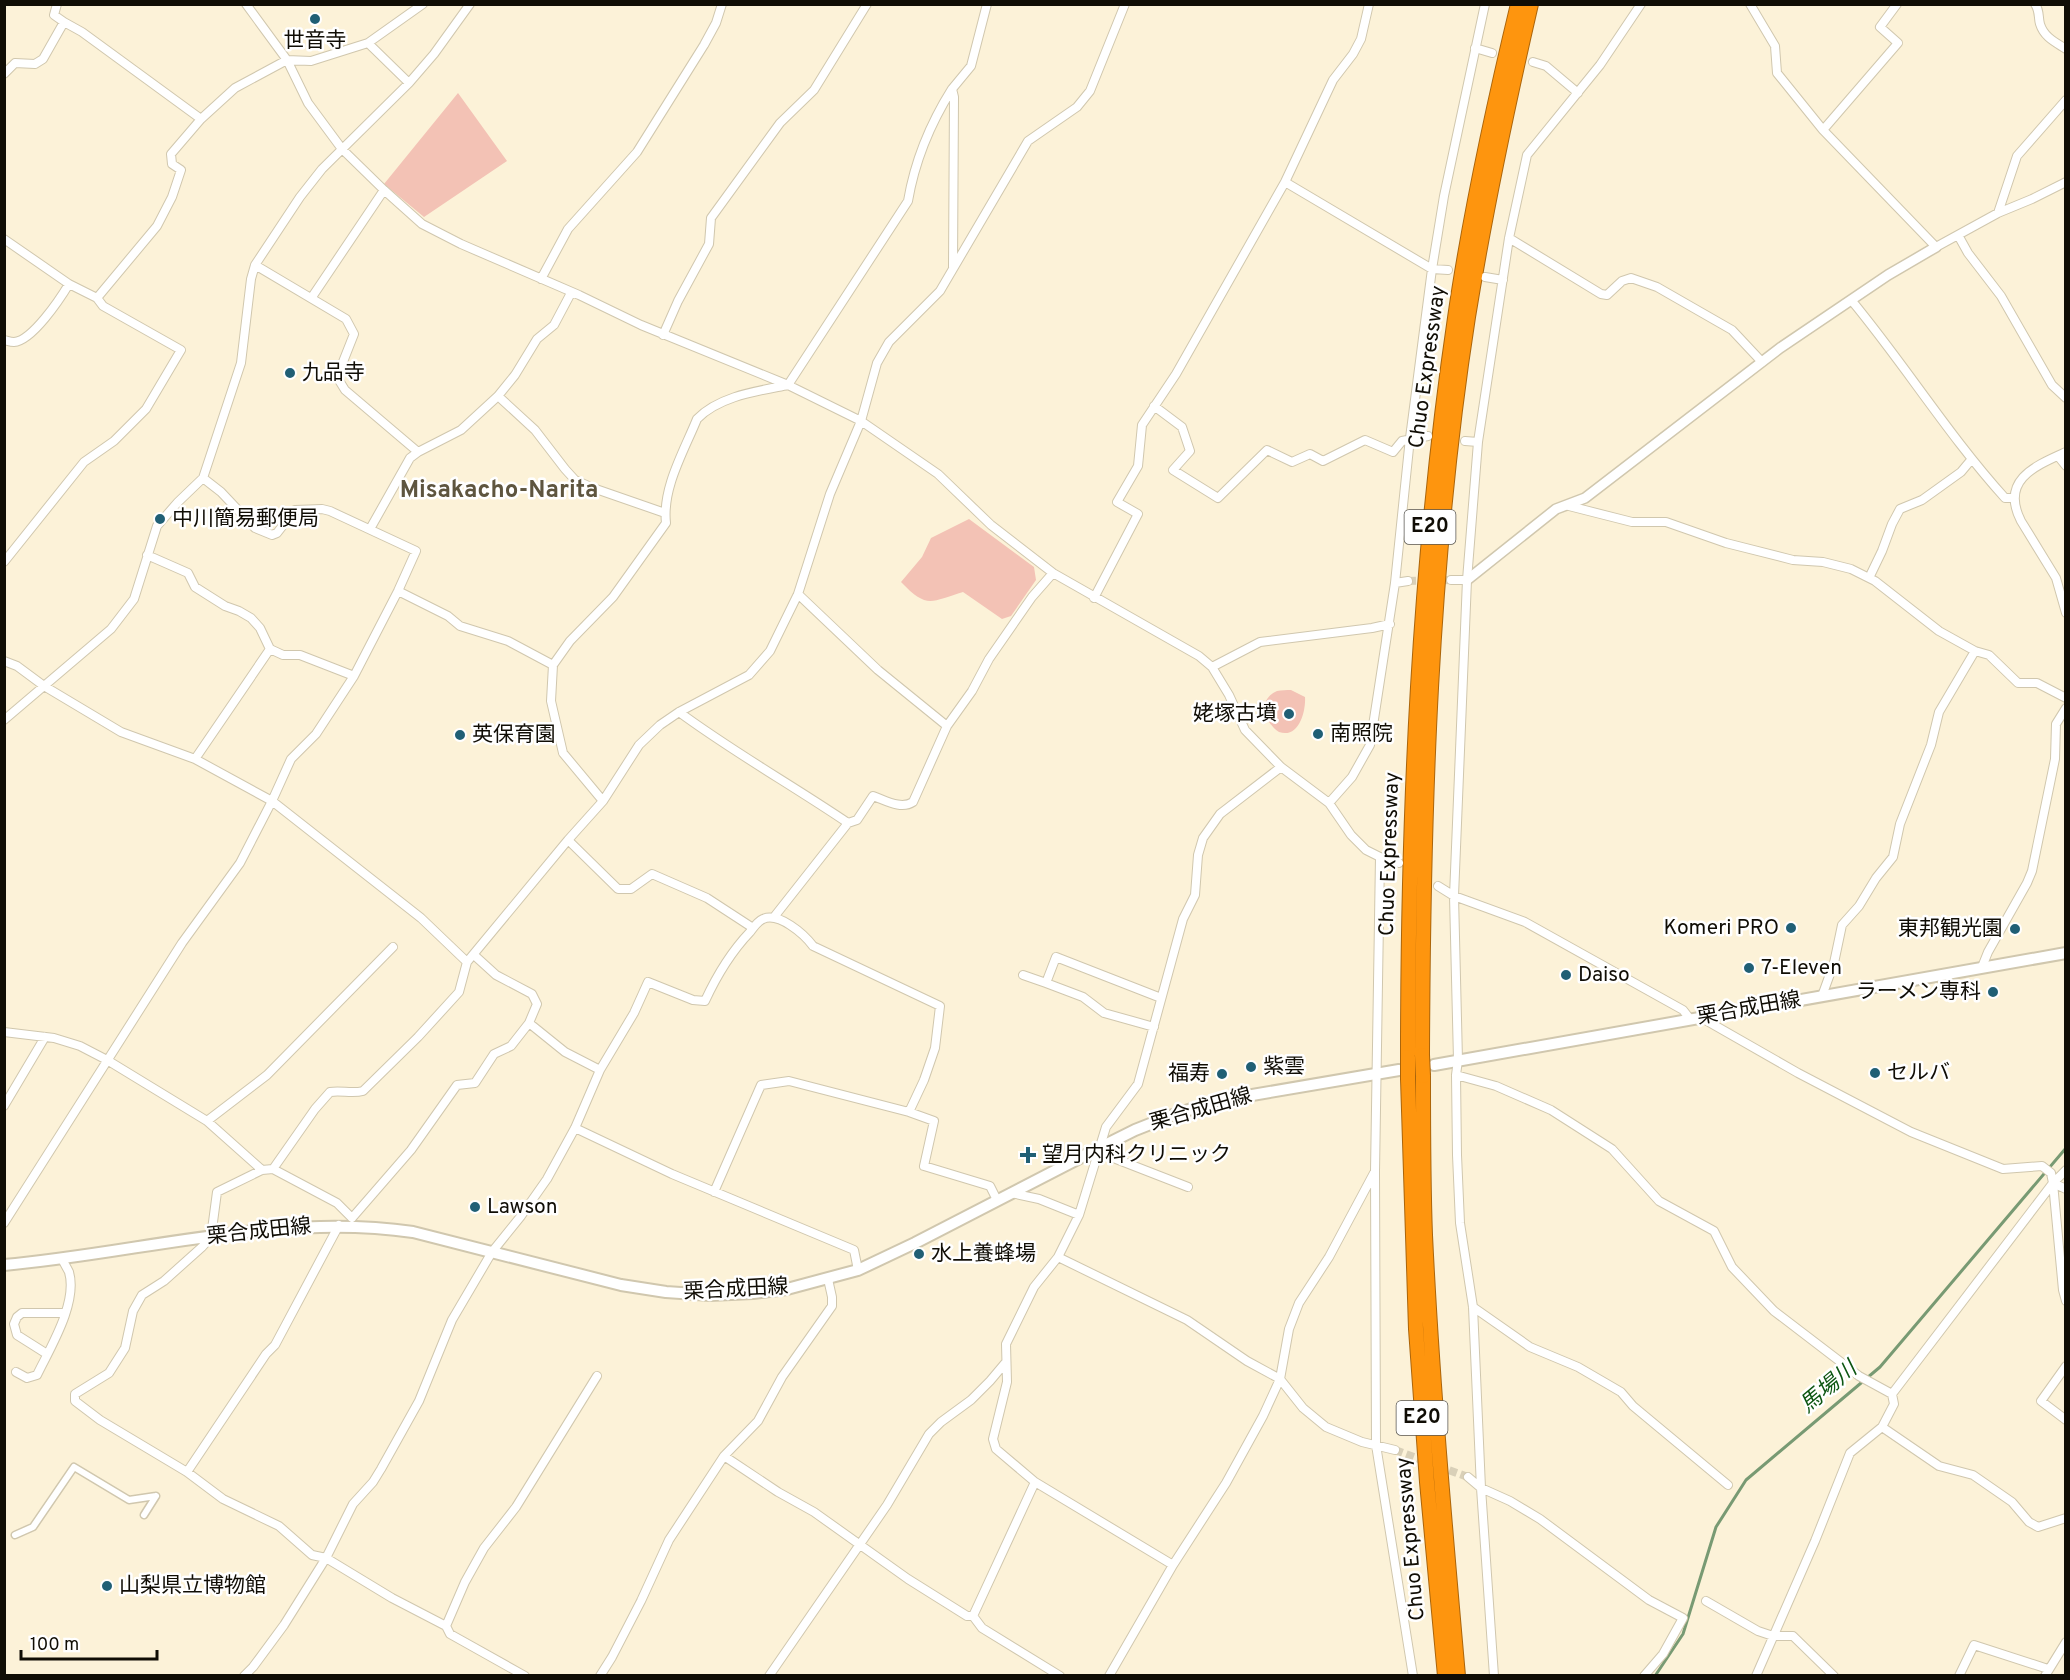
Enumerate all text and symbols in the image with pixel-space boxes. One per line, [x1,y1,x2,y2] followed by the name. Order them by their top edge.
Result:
[308,12,322,26] marker: 世音寺
[284,28,347,55] place label: 世音寺
[1403,284,1453,450] street label: Chuo Expressway
[302,360,365,387] place label: 九品寺
[283,366,297,380] marker: 九品寺
[400,476,598,506] district label: Misakacho-Narita
[172,506,319,533] place label: 中川簡易郵便局
[1404,510,1456,544] road number: E20
[153,512,167,526] marker: 中川簡易郵便局
[1193,701,1277,728] place label: 姥塚古墳
[1282,707,1296,721] marker: 姥塚古墳
[1330,721,1393,748] place label: 南照院
[472,722,556,749] place label: 英保育園
[1311,727,1325,741] marker: 南照院
[453,728,467,742] marker: 英保育園
[1374,771,1406,937] street label: Chuo Expressway
[1664,915,1779,942] place label: Komeri PRO
[1898,916,2003,943] place label: 東邦観光園
[1784,921,1798,935] marker: Komeri PRO
[2008,922,2022,936] marker: 東邦観光園
[1761,955,1842,982] place label: 7-Eleven
[1742,961,1756,975] marker: 7-Eleven
[1578,962,1630,989] place label: Daiso
[1559,968,1573,982] marker: Daiso
[1856,979,1981,1006] place label: ラーメン専科
[1986,985,2000,999] marker: ラーメン専科
[1695,987,1803,1031] street label: 栗合成田線
[1263,1054,1305,1081] place label: 紫雲
[1244,1060,1258,1074] marker: 紫雲
[1887,1060,1950,1087] place label: セルバ
[1168,1061,1210,1088] place label: 福寿
[1868,1066,1882,1080] marker: セルバ
[1215,1067,1229,1081] marker: 福寿
[1147,1083,1255,1137] street label: 栗合成田線
[1042,1142,1231,1169] place label: 望月内科クリニック
[1019,1146,1037,1164] marker: 望月内科クリニック
[487,1194,558,1221] place label: Lawson
[468,1200,482,1214] marker: Lawson
[205,1213,313,1251] street label: 栗合成田線
[931,1241,1036,1268] place label: 水上養蜂場
[912,1247,926,1261] marker: 水上養蜂場
[683,1274,789,1306] street label: 栗合成田線
[1795,1355,1864,1420] water label: 馬場川
[1396,1401,1448,1435] road number: E20
[1390,1456,1432,1622] street label: Chuo Expressway
[119,1573,266,1600] place label: 山梨県立博物館
[100,1579,114,1593] marker: 山梨県立博物館
[21,1623,158,1661] scale bar
[30,1634,79,1657] text: 100 m

